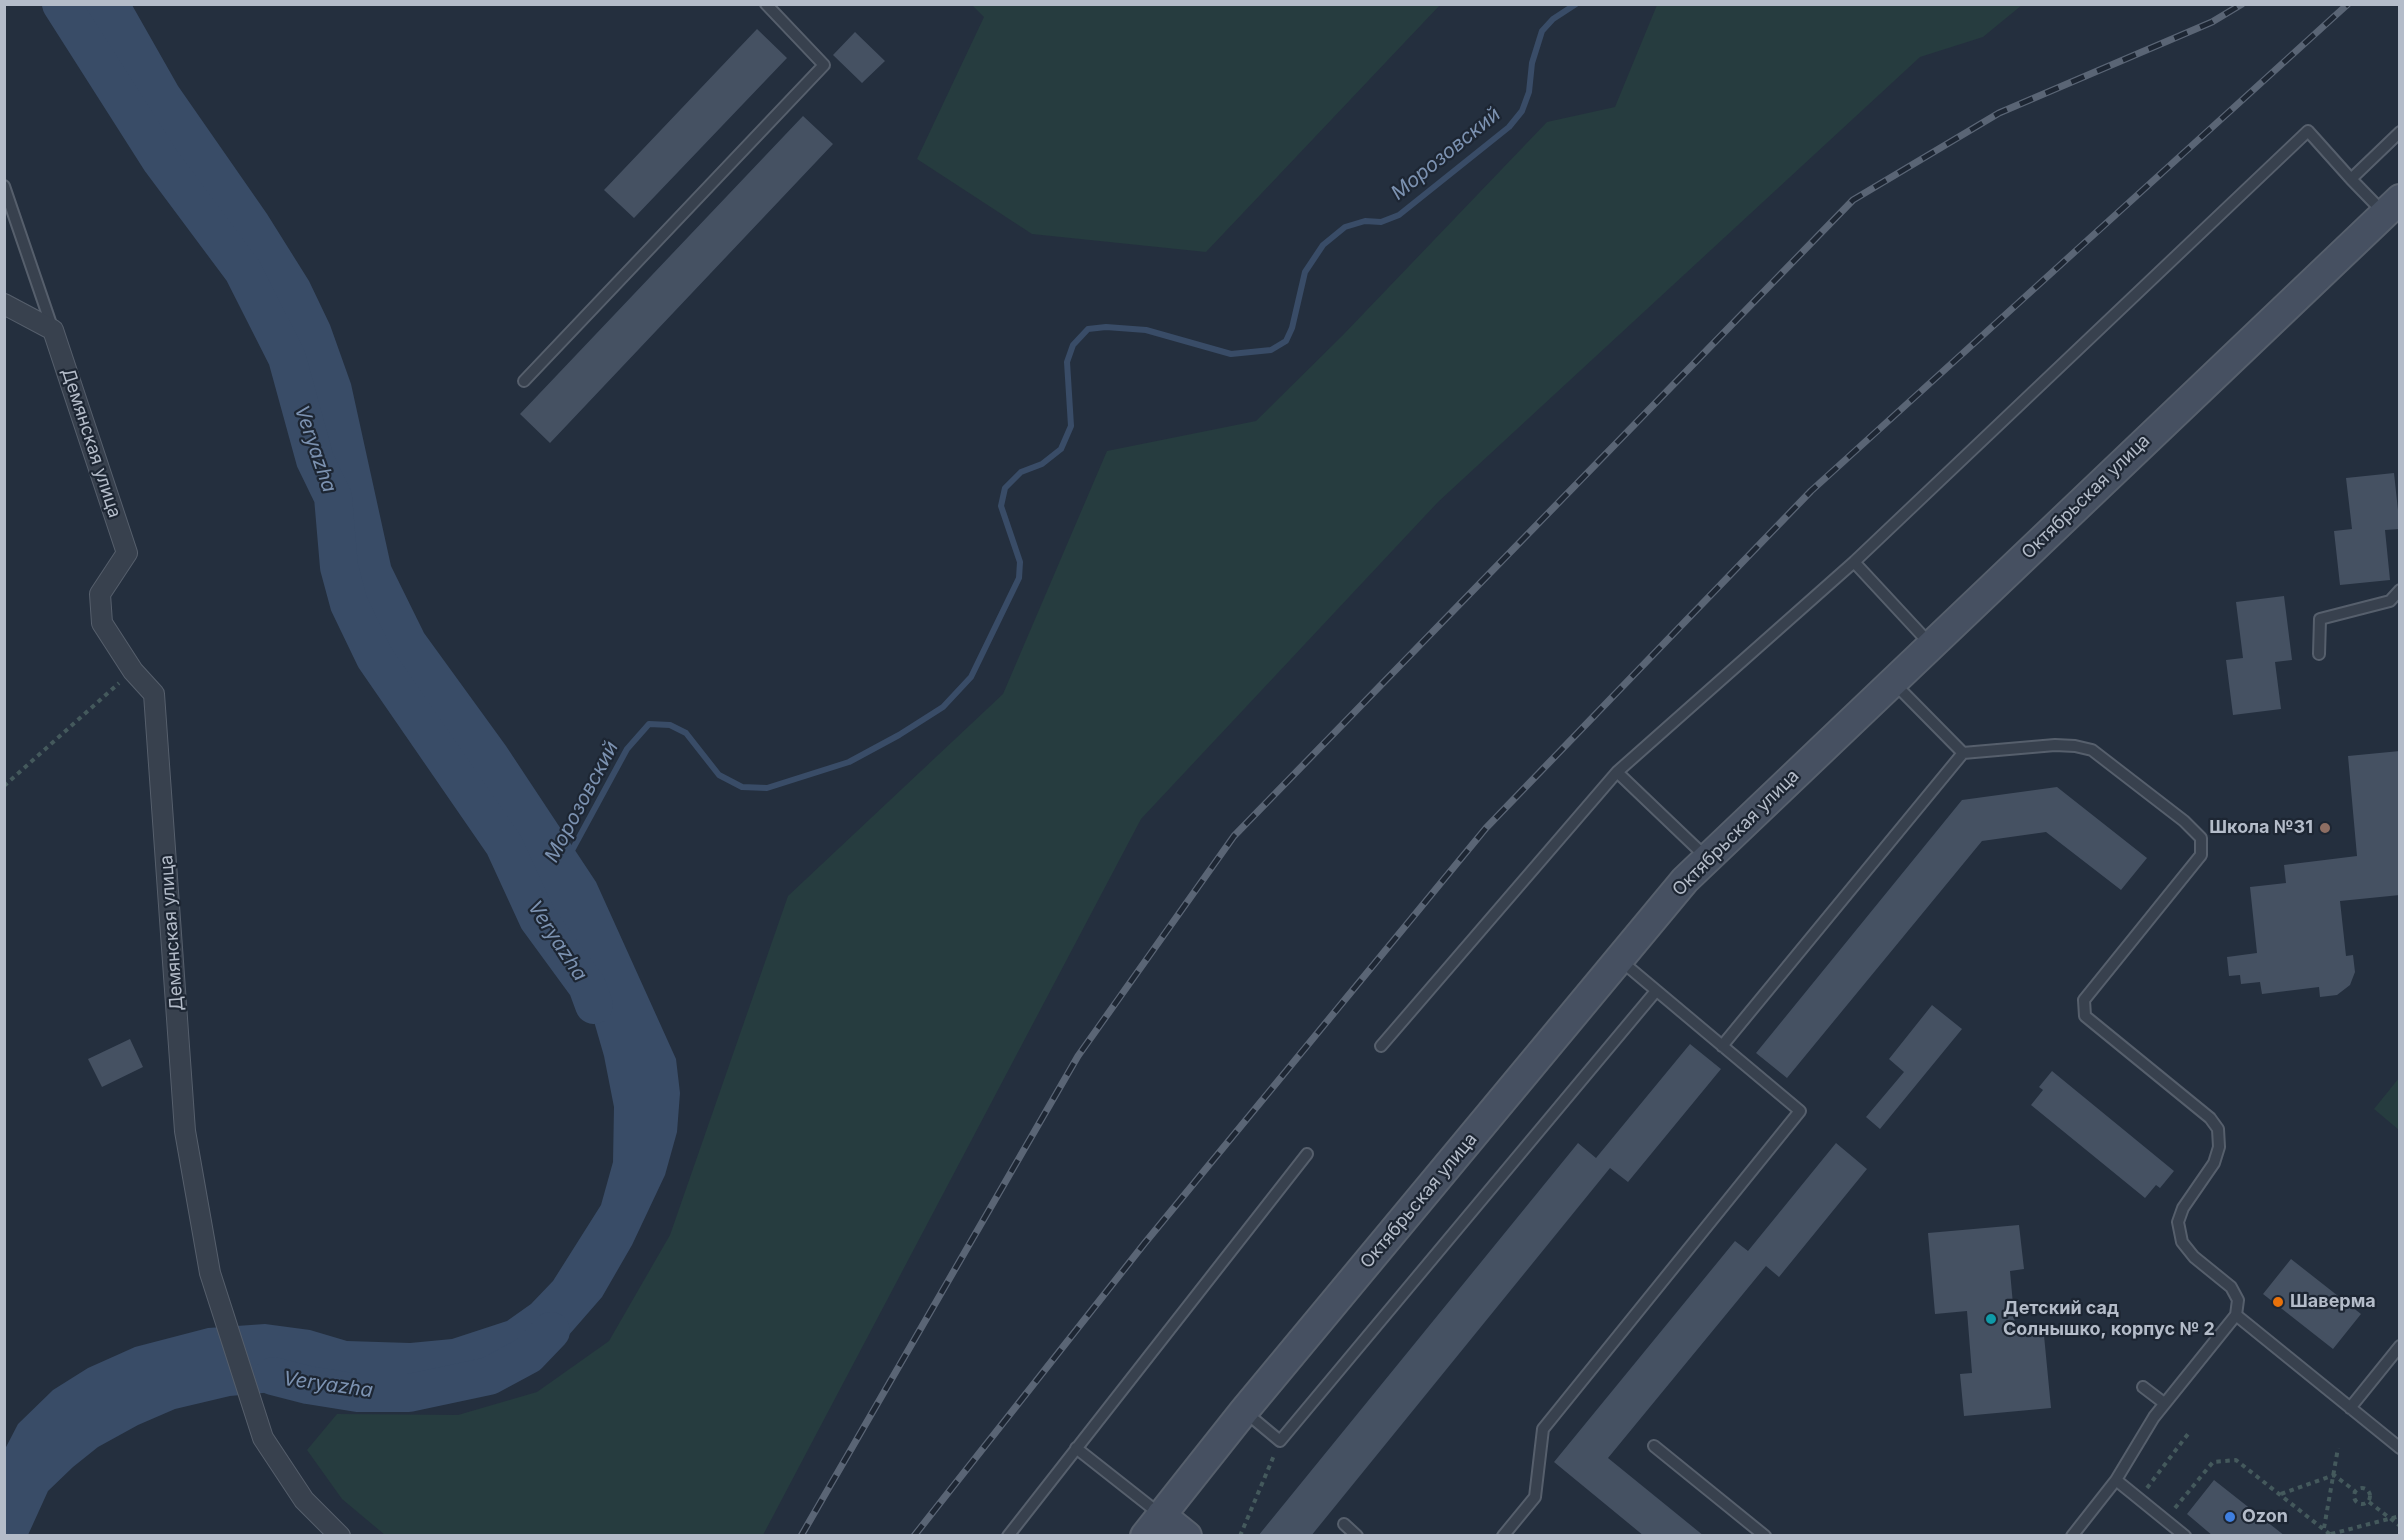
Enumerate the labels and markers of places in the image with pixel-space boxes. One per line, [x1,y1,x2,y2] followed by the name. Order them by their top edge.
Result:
[2209,817,2313,839] place label: Школа №31
[2318,821,2332,835] marker: Школа №31
[2290,1291,2376,1313] place label: Шаверма
[2271,1295,2285,1309] marker: Шаверма
[2003,1298,2215,1340] place label: Детский сад Солнышко, корпус № 2
[1984,1312,1998,1326] marker: Детский сад Солнышко, корпус № 2
[2242,1506,2288,1528] place label: Ozon
[2223,1510,2237,1524] marker: Ozon

